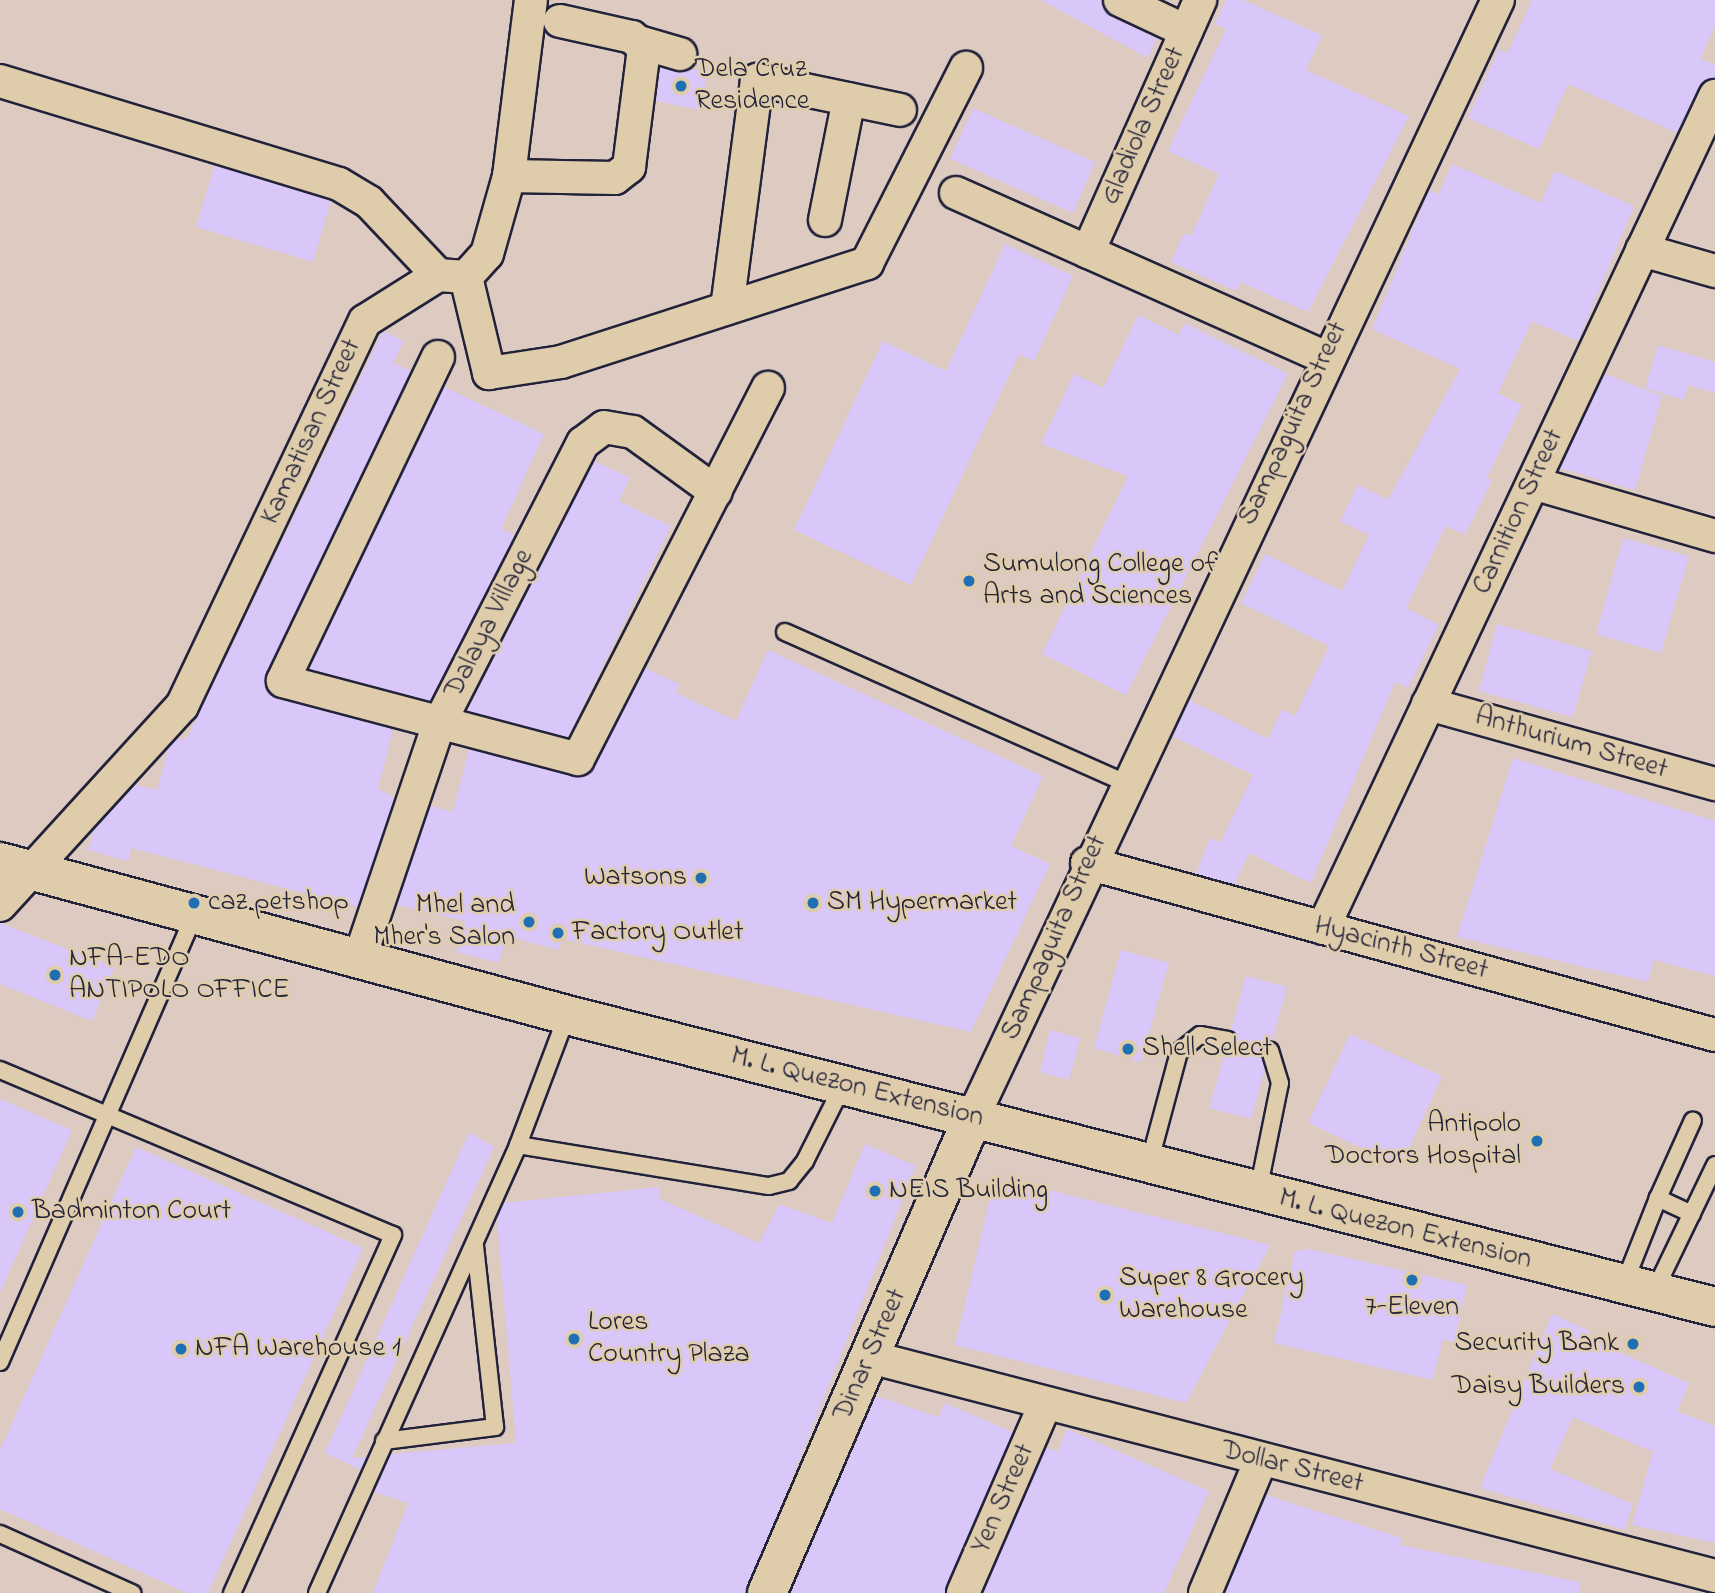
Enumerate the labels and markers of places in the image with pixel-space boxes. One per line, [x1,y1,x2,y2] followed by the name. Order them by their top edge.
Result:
[695,53,809,119] place label: Dela Cruz Residence
[673,78,689,94] marker: Dela Cruz Residence
[983,548,1218,614] place label: Sumulong College of Arts and Sciences
[961,573,977,589] marker: Sumulong College of Arts and Sciences
[584,861,687,895] place label: Watsons
[693,870,709,886] marker: Watsons
[208,886,349,920] place label: caz petshop
[827,886,1017,920] place label: SM Hypermarket
[373,889,515,955] place label: Mhel and Mher's Salon
[186,895,202,911] marker: caz petshop
[805,895,821,911] marker: SM Hypermarket
[521,914,537,930] marker: Mhel and Mher's Salon
[572,916,743,950] place label: Factory Outlet
[550,925,566,941] marker: Factory Outlet
[69,942,289,1008] place label: NFA-EDO ANTIPOLO OFFICE
[47,967,63,983] marker: NFA-EDO ANTIPOLO OFFICE
[1142,1032,1272,1066] place label: Shell Select
[1120,1041,1136,1057] marker: Shell Select
[1325,1108,1521,1174] place label: Antipolo Doctors Hospital
[1527,1131,1547,1151] marker: Antipolo Doctors Hospital
[889,1174,1048,1208] place label: NEIS Building
[867,1183,883,1199] marker: NEIS Building
[32,1195,231,1229] place label: Badminton Court
[10,1204,26,1220] marker: Badminton Court
[1119,1262,1304,1328] place label: Super 8 Grocery Warehouse
[1404,1272,1420,1288] marker: 7-Eleven
[1097,1287,1113,1303] marker: Super 8 Grocery Warehouse
[1365,1291,1459,1325] place label: 7-Eleven
[588,1306,750,1372] place label: Lores Country Plaza
[1454,1327,1619,1361] place label: Security Bank
[566,1331,582,1347] marker: Lores Country Plaza
[195,1332,401,1366] place label: NFA Warehouse 1
[1625,1336,1641,1352] marker: Security Bank
[173,1341,189,1357] marker: NFA Warehouse 1
[1452,1370,1625,1404] place label: Daisy Builders
[1631,1379,1647,1395] marker: Daisy Builders

